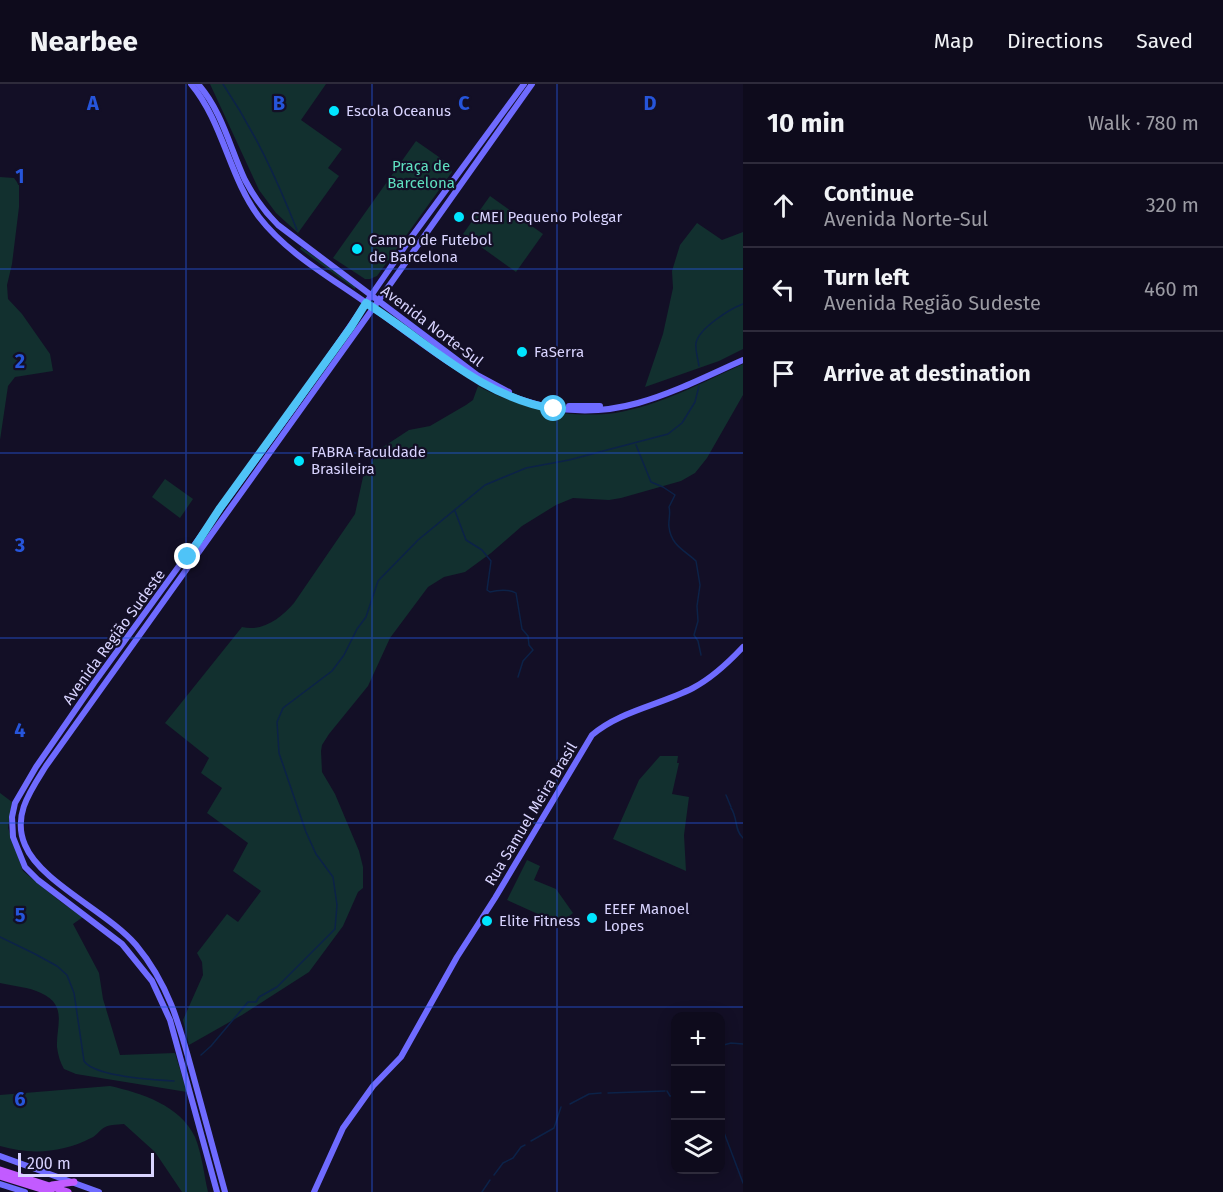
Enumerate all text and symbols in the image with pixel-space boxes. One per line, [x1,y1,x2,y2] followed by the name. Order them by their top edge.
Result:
[30,25,138,58] text: Nearbee
[934,28,974,54] text: Map
[1007,28,1103,54] text: Directions
[1136,28,1193,54] text: Saved
[86,91,100,115] text: A
[273,91,285,115] text: B
[458,91,470,115] text: C
[643,91,657,115] text: D
[346,102,451,120] place label: Escola Oceanus
[327,104,341,118] marker: Escola Oceanus
[767,108,845,139] text: 10 min
[1088,111,1199,135] text: Walk · 780 m
[387,157,455,192] park label: Praça de Barcelona
[15,164,25,188] text: 1
[824,180,914,207] text: Continue
[767,189,800,222] icon: ahead
[1146,193,1199,217] text: 320 m
[824,207,988,231] text: Avenida Norte-Sul
[471,208,622,226] place label: CMEI Pequeno Polegar
[452,210,466,224] marker: CMEI Pequeno Polegar
[369,231,493,266] place label: Campo de Futebol de Barcelona
[350,242,364,256] marker: Campo de Futebol de Barcelona
[824,264,909,291] text: Turn left
[767,273,800,306] icon: left
[1144,277,1199,301] text: 460 m
[377,282,487,371] street label: Avenida Norte-Sul
[824,291,1041,315] text: Avenida Região Sudeste
[534,343,584,361] place label: FaSerra
[515,345,529,359] marker: FaSerra
[15,349,25,373] text: 2
[767,357,800,390] icon: arrive
[824,360,1031,387] text: Arrive at destination
[540,395,566,421] route start
[311,443,426,478] place label: FABRA Faculdade Brasileira
[292,454,306,468] marker: FABRA Faculdade Brasileira
[14,533,25,557] text: 3
[174,543,200,569] route end
[59,566,169,708] street label: Avenida Região Sudeste
[14,718,26,742] text: 4
[481,739,581,889] street label: Rua Samuel Meira Brasil
[604,900,690,935] place label: EEEF Manoel Lopes
[15,903,26,927] text: 5
[585,911,599,925] marker: EEEF Manoel Lopes
[499,912,580,930] place label: Elite Fitness
[480,914,494,928] marker: Elite Fitness
[671,1012,725,1174] map controls
[671,1012,725,1066] button: +
[671,1066,725,1120] button: −
[14,1087,26,1111] text: 6
[671,1120,725,1174] button: layers
[18,1150,154,1178] scale bar
[27,1154,71,1173] text: 200 m

